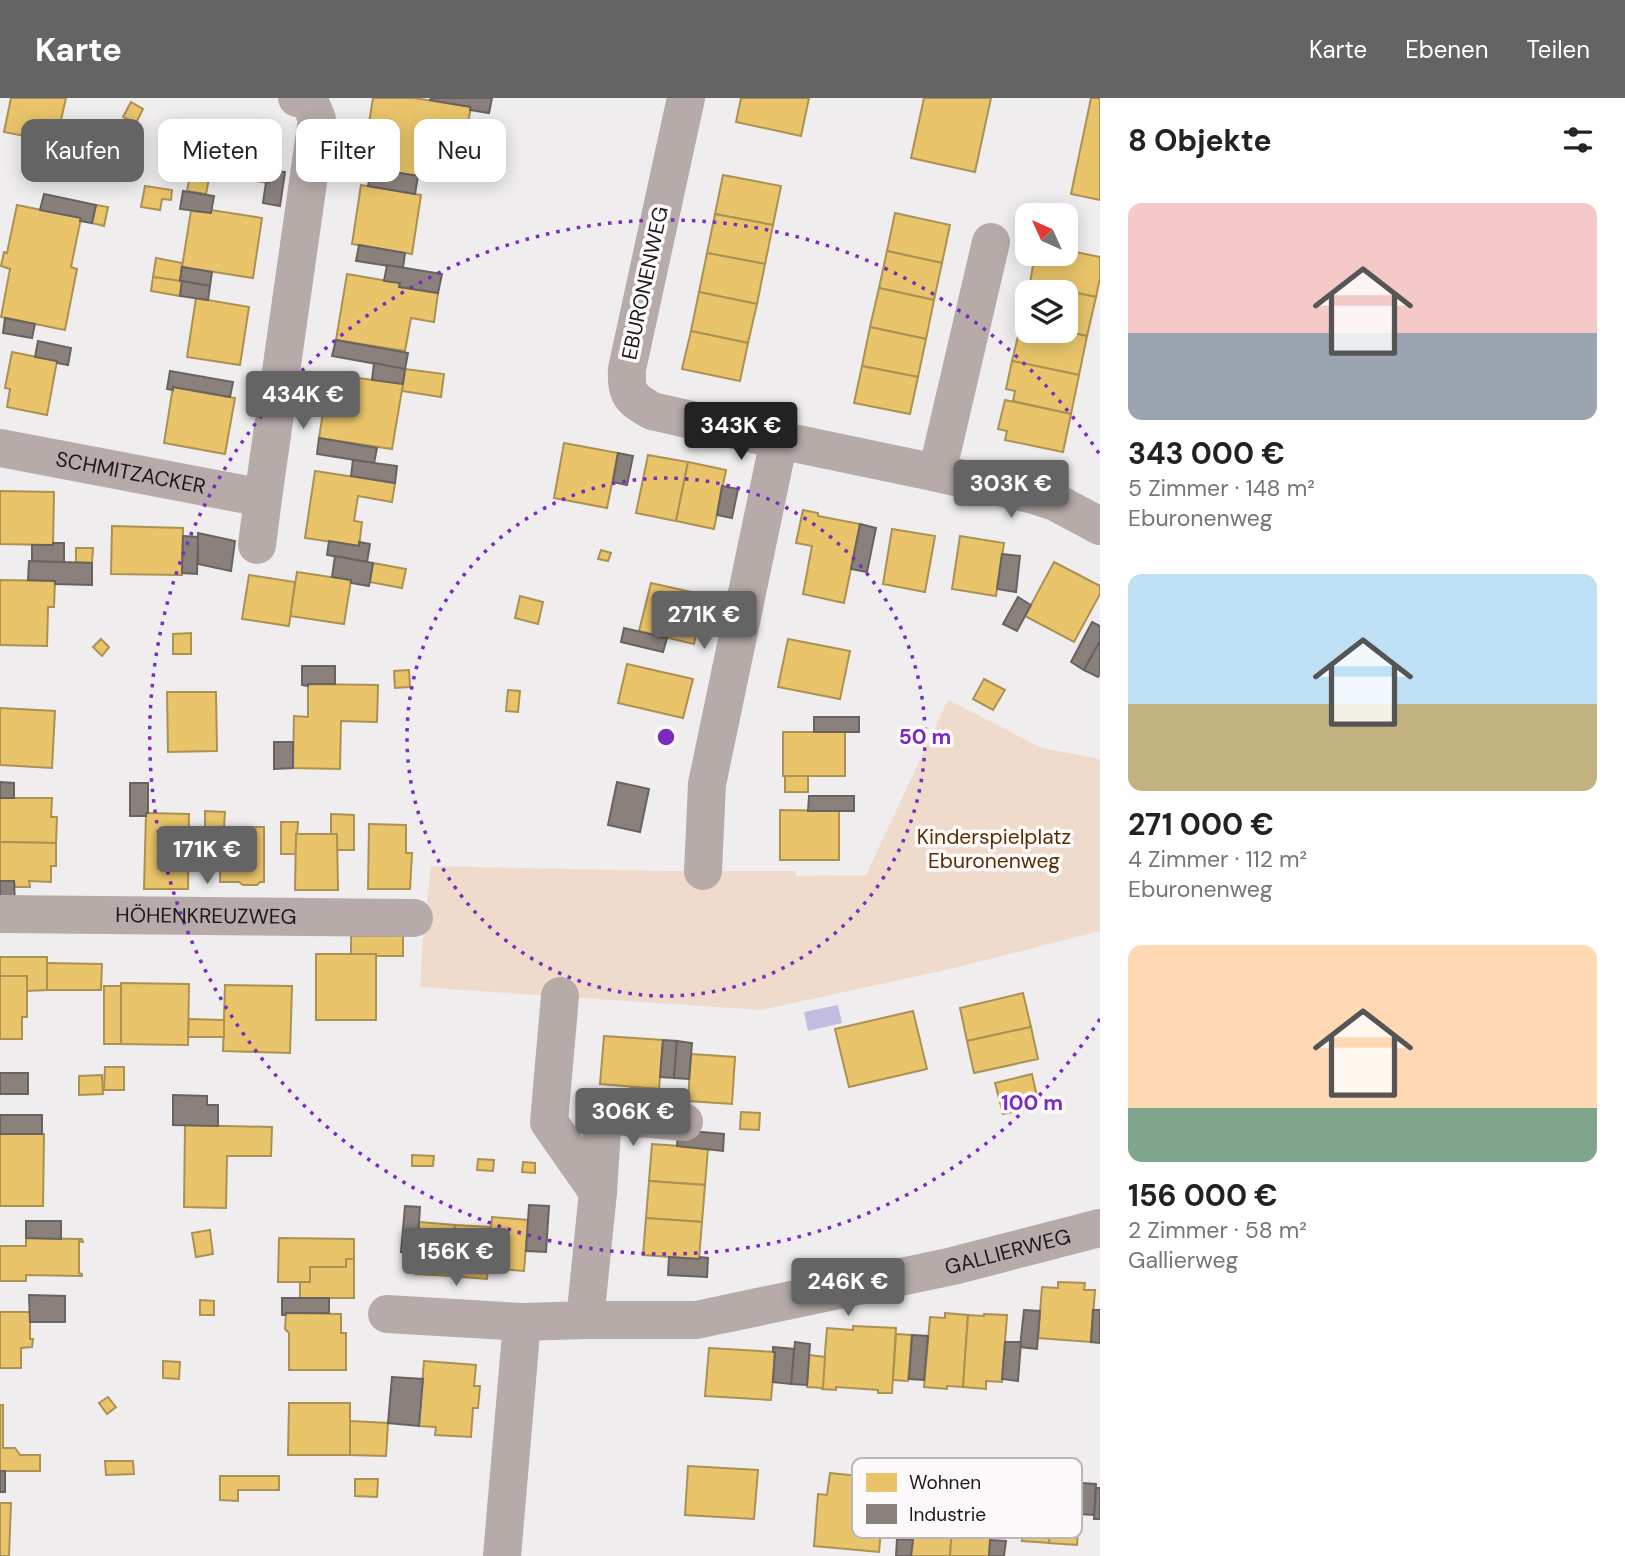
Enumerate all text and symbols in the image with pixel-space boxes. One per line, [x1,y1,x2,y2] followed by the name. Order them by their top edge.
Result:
[35,28,122,71] text: Karte
[1309,34,1367,65] text: Karte
[1405,34,1489,65] text: Ebenen
[1527,34,1590,65] text: Teilen
[21,119,144,182] chip: Kaufen
[158,119,282,182] chip: Mieten
[296,119,400,182] chip: Filter
[414,119,506,182] chip: Neu
[1128,121,1272,160] text: 8 Objekte
[1559,121,1597,159] icon: filters
[1015,203,1078,266] north arrow
[1015,203,1078,343] map controls
[615,204,675,362] street label: EBURONENWEG
[1300,248,1426,374] icon: home
[1015,280,1078,343] button: layers
[246,372,360,431] pin: 434K €
[262,379,344,409] text: 434K €
[684,402,798,462] pin: 343K €
[700,410,782,440] text: 343K €
[1128,434,1285,473] text: 343 000 €
[53,445,208,501] street label: SCHMITZACKER
[954,460,1068,520] pin: 303K €
[970,468,1052,498] text: 303K €
[1128,473,1315,503] text: 5 Zimmer · 148 m²
[1128,503,1273,533] text: Eburonenweg
[647,592,761,651] pin: 271K €
[668,599,740,629] text: 271K €
[1300,619,1426,745] icon: home
[899,723,951,751] text: 50 m
[654,725,678,749] centre of rings
[1128,805,1274,844] text: 271 000 €
[917,823,1071,875] park label: Kinderspielplatz Eburonenweg
[150,826,264,886] pin: 171K €
[173,834,241,864] text: 171K €
[1128,844,1307,874] text: 4 Zimmer · 112 m²
[1128,874,1273,904] text: Eburonenweg
[115,901,297,931] street label: HÖHENKREUZWEG
[1300,990,1426,1116] icon: home
[576,1088,690,1148] pin: 306K €
[1001,1089,1063,1117] text: 100 m
[591,1096,675,1126] text: 306K €
[1128,1176,1278,1215] text: 156 000 €
[1128,1215,1307,1245] text: 2 Zimmer · 58 m²
[942,1222,1074,1281] street label: GALLIERWEG
[399,1228,513,1288] pin: 156K €
[418,1236,494,1266] text: 156K €
[1128,1245,1238,1275] text: Gallierweg
[791,1258,905,1318] pin: 246K €
[807,1266,889,1296] text: 246K €
[852,1458,1082,1538] legend
[909,1470,981,1495] text: Wohnen
[909,1502,986,1527] text: Industrie

